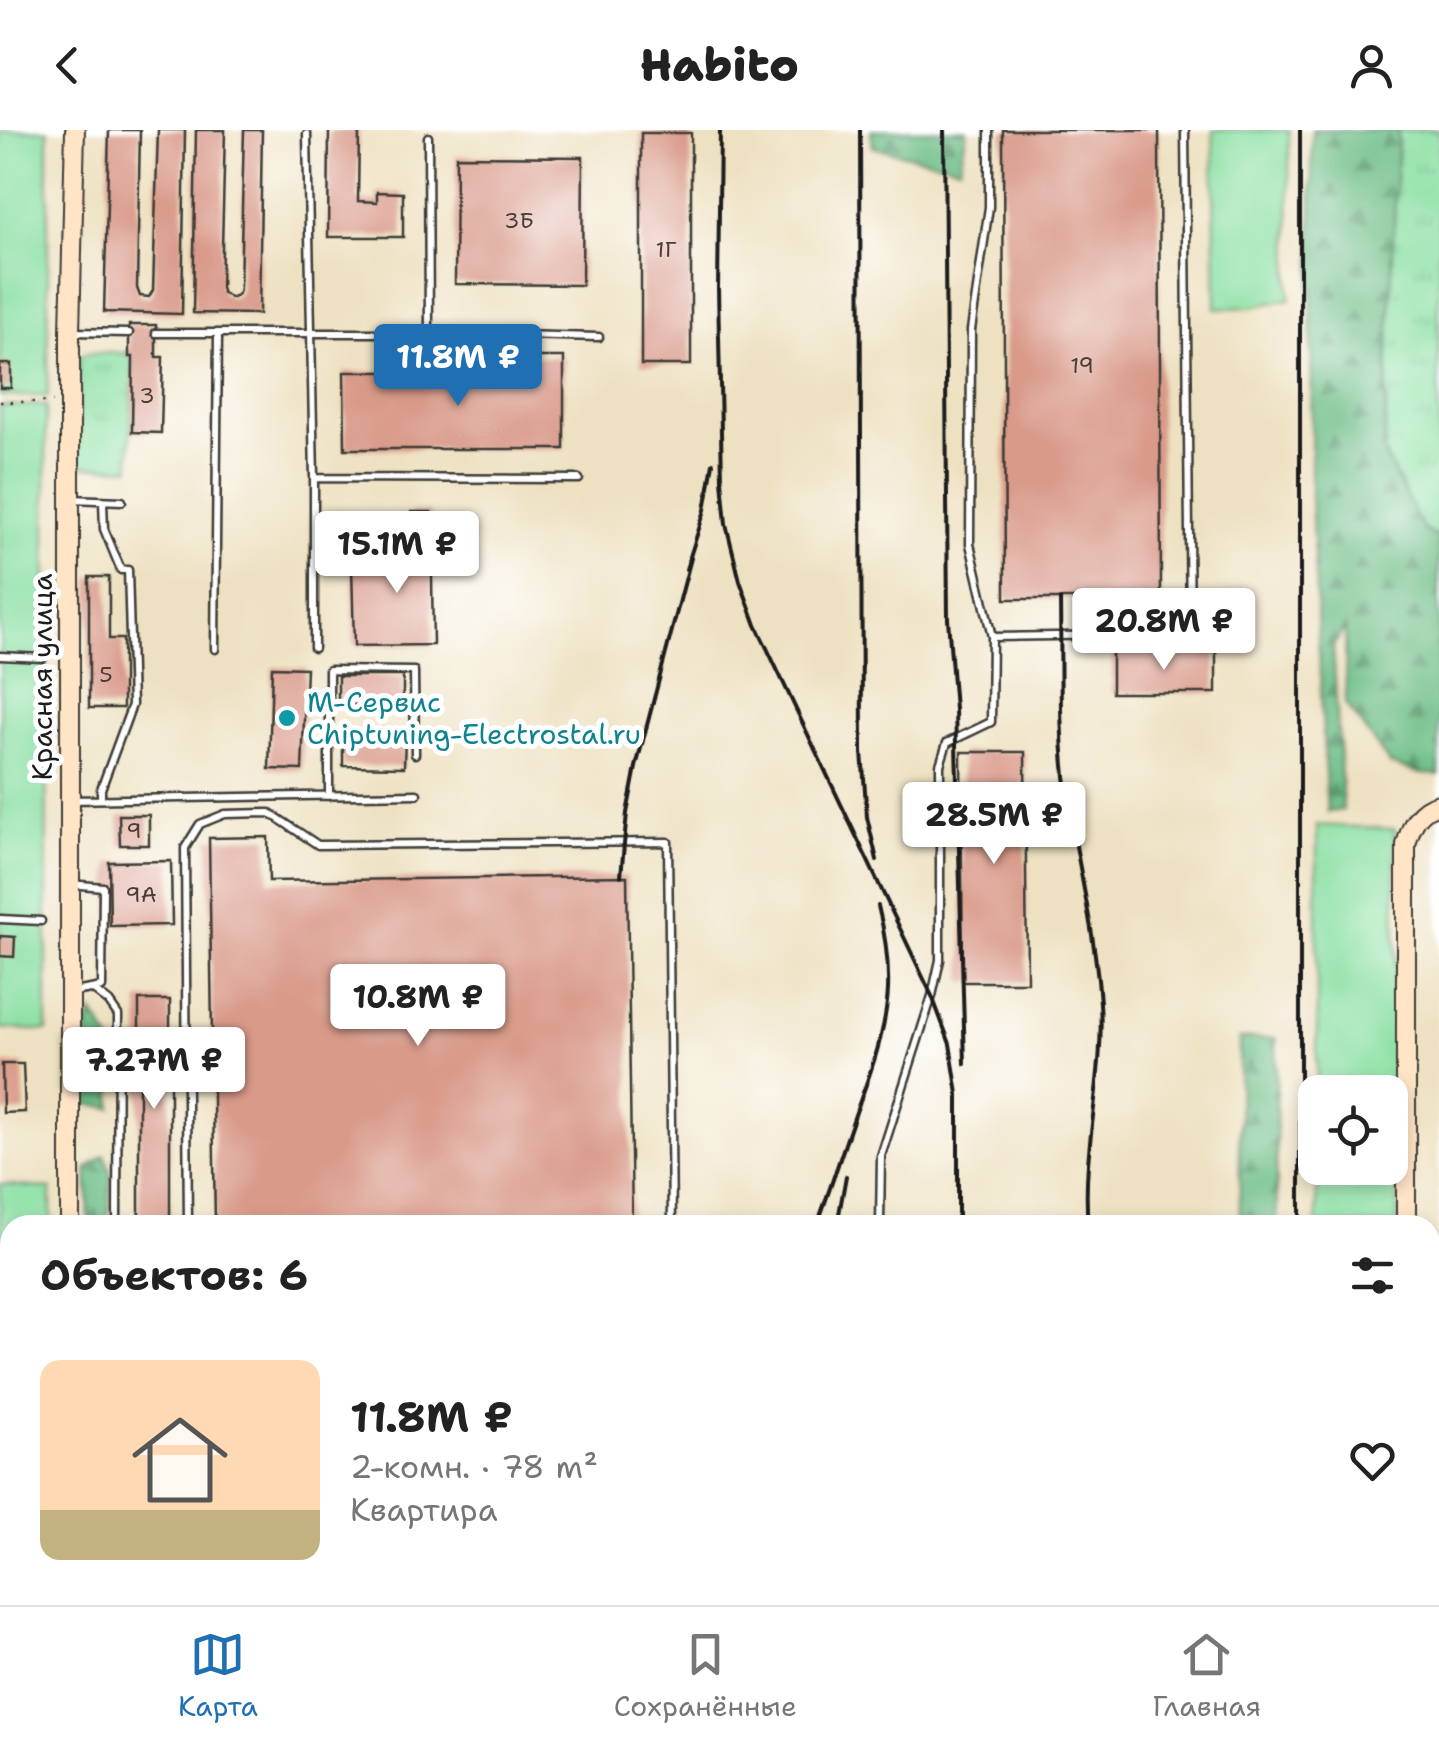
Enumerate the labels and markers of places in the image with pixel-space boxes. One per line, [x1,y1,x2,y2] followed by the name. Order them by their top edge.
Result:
[366,324,550,409] pin: 11.8M ₽
[305,511,489,596] pin: 15.1M ₽
[1072,588,1256,673] pin: 20.8M ₽
[307,683,641,753] place label: M-Сервис Chiptuning-Electrostal.ru
[276,707,298,729] marker: M-Сервис Chiptuning-Electrostal.ru
[902,782,1086,867] pin: 28.5M ₽
[326,964,510,1049] pin: 10.8M ₽
[62,1027,246,1112] pin: 7.27M ₽

